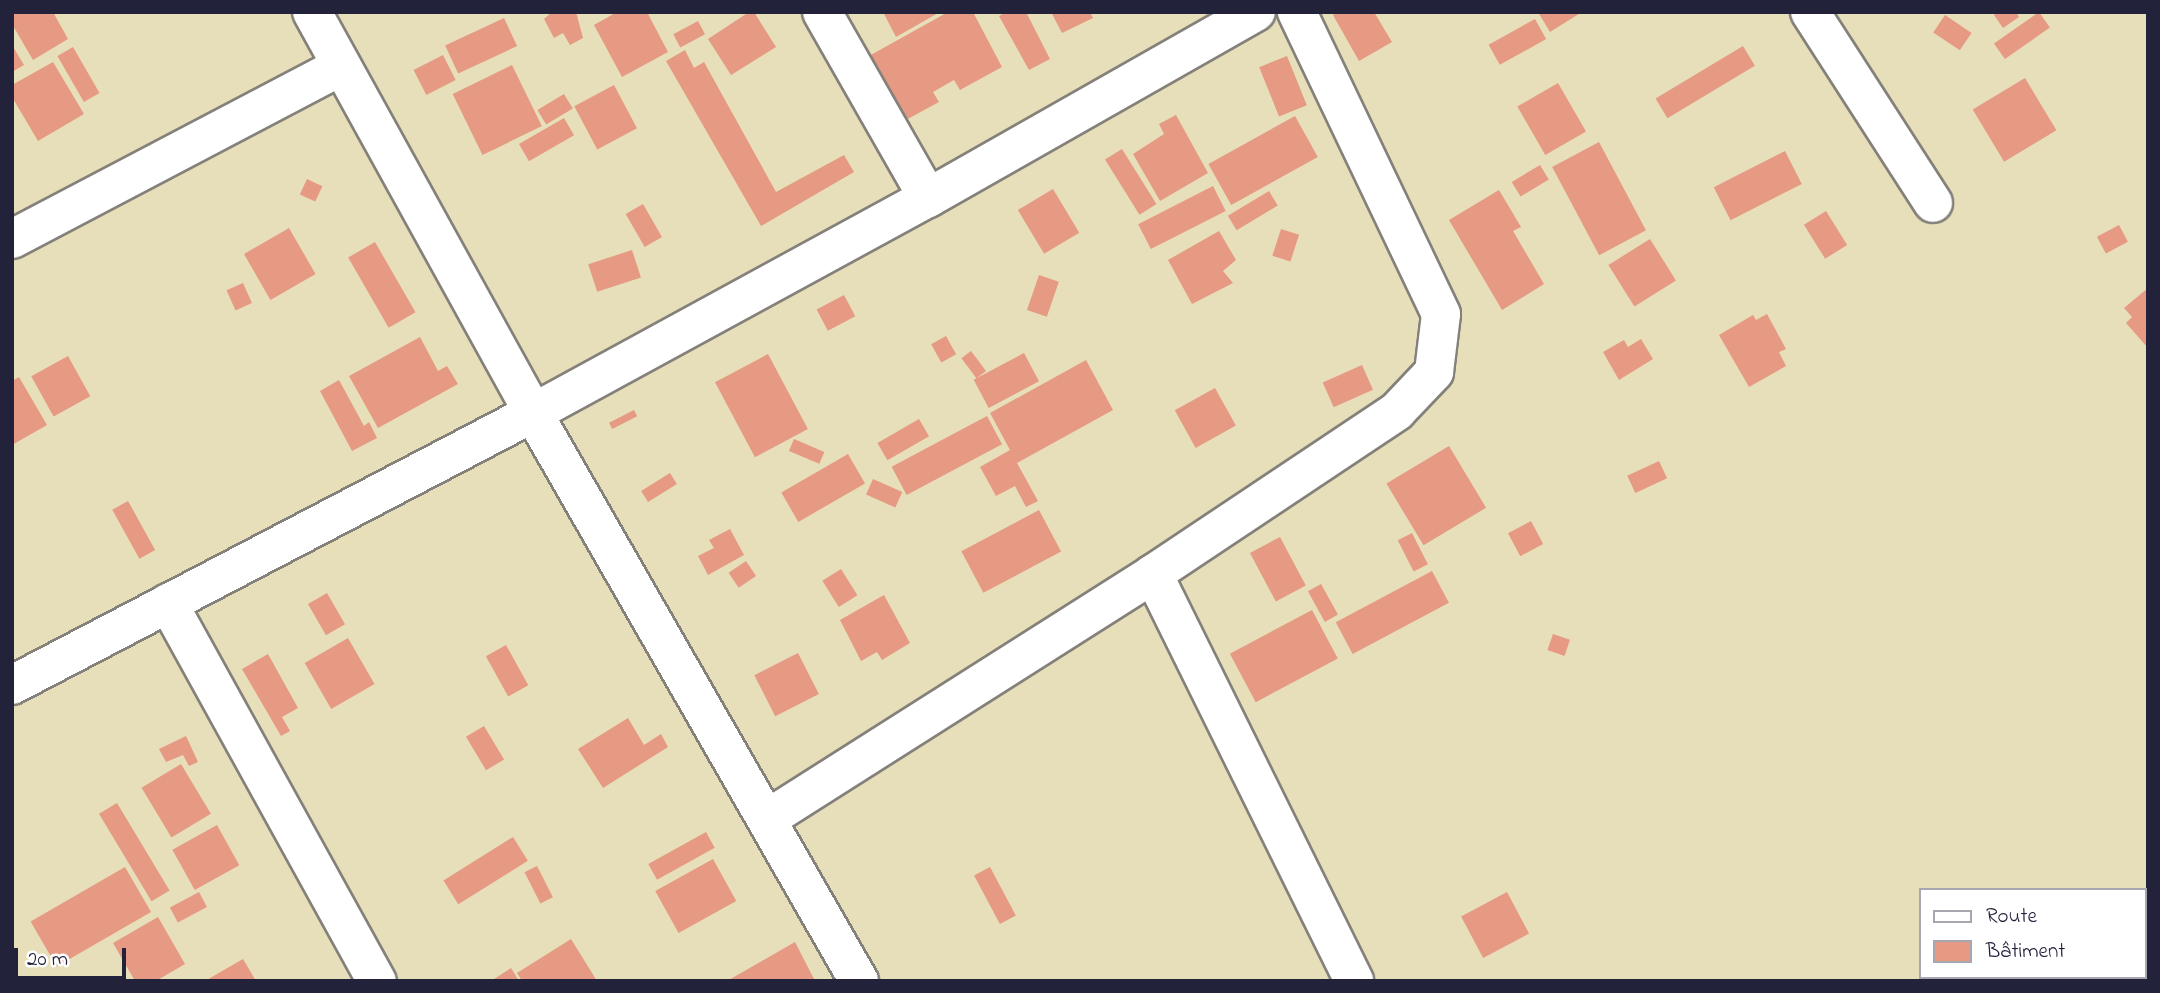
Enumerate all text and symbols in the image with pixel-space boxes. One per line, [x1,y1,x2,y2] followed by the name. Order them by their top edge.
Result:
[1918,888,2146,979] legend
[1986,902,2037,932] text: Route
[18,934,130,978] scale bar
[1986,937,2065,967] text: Bâtiment
[27,945,68,975] text: 20 m

